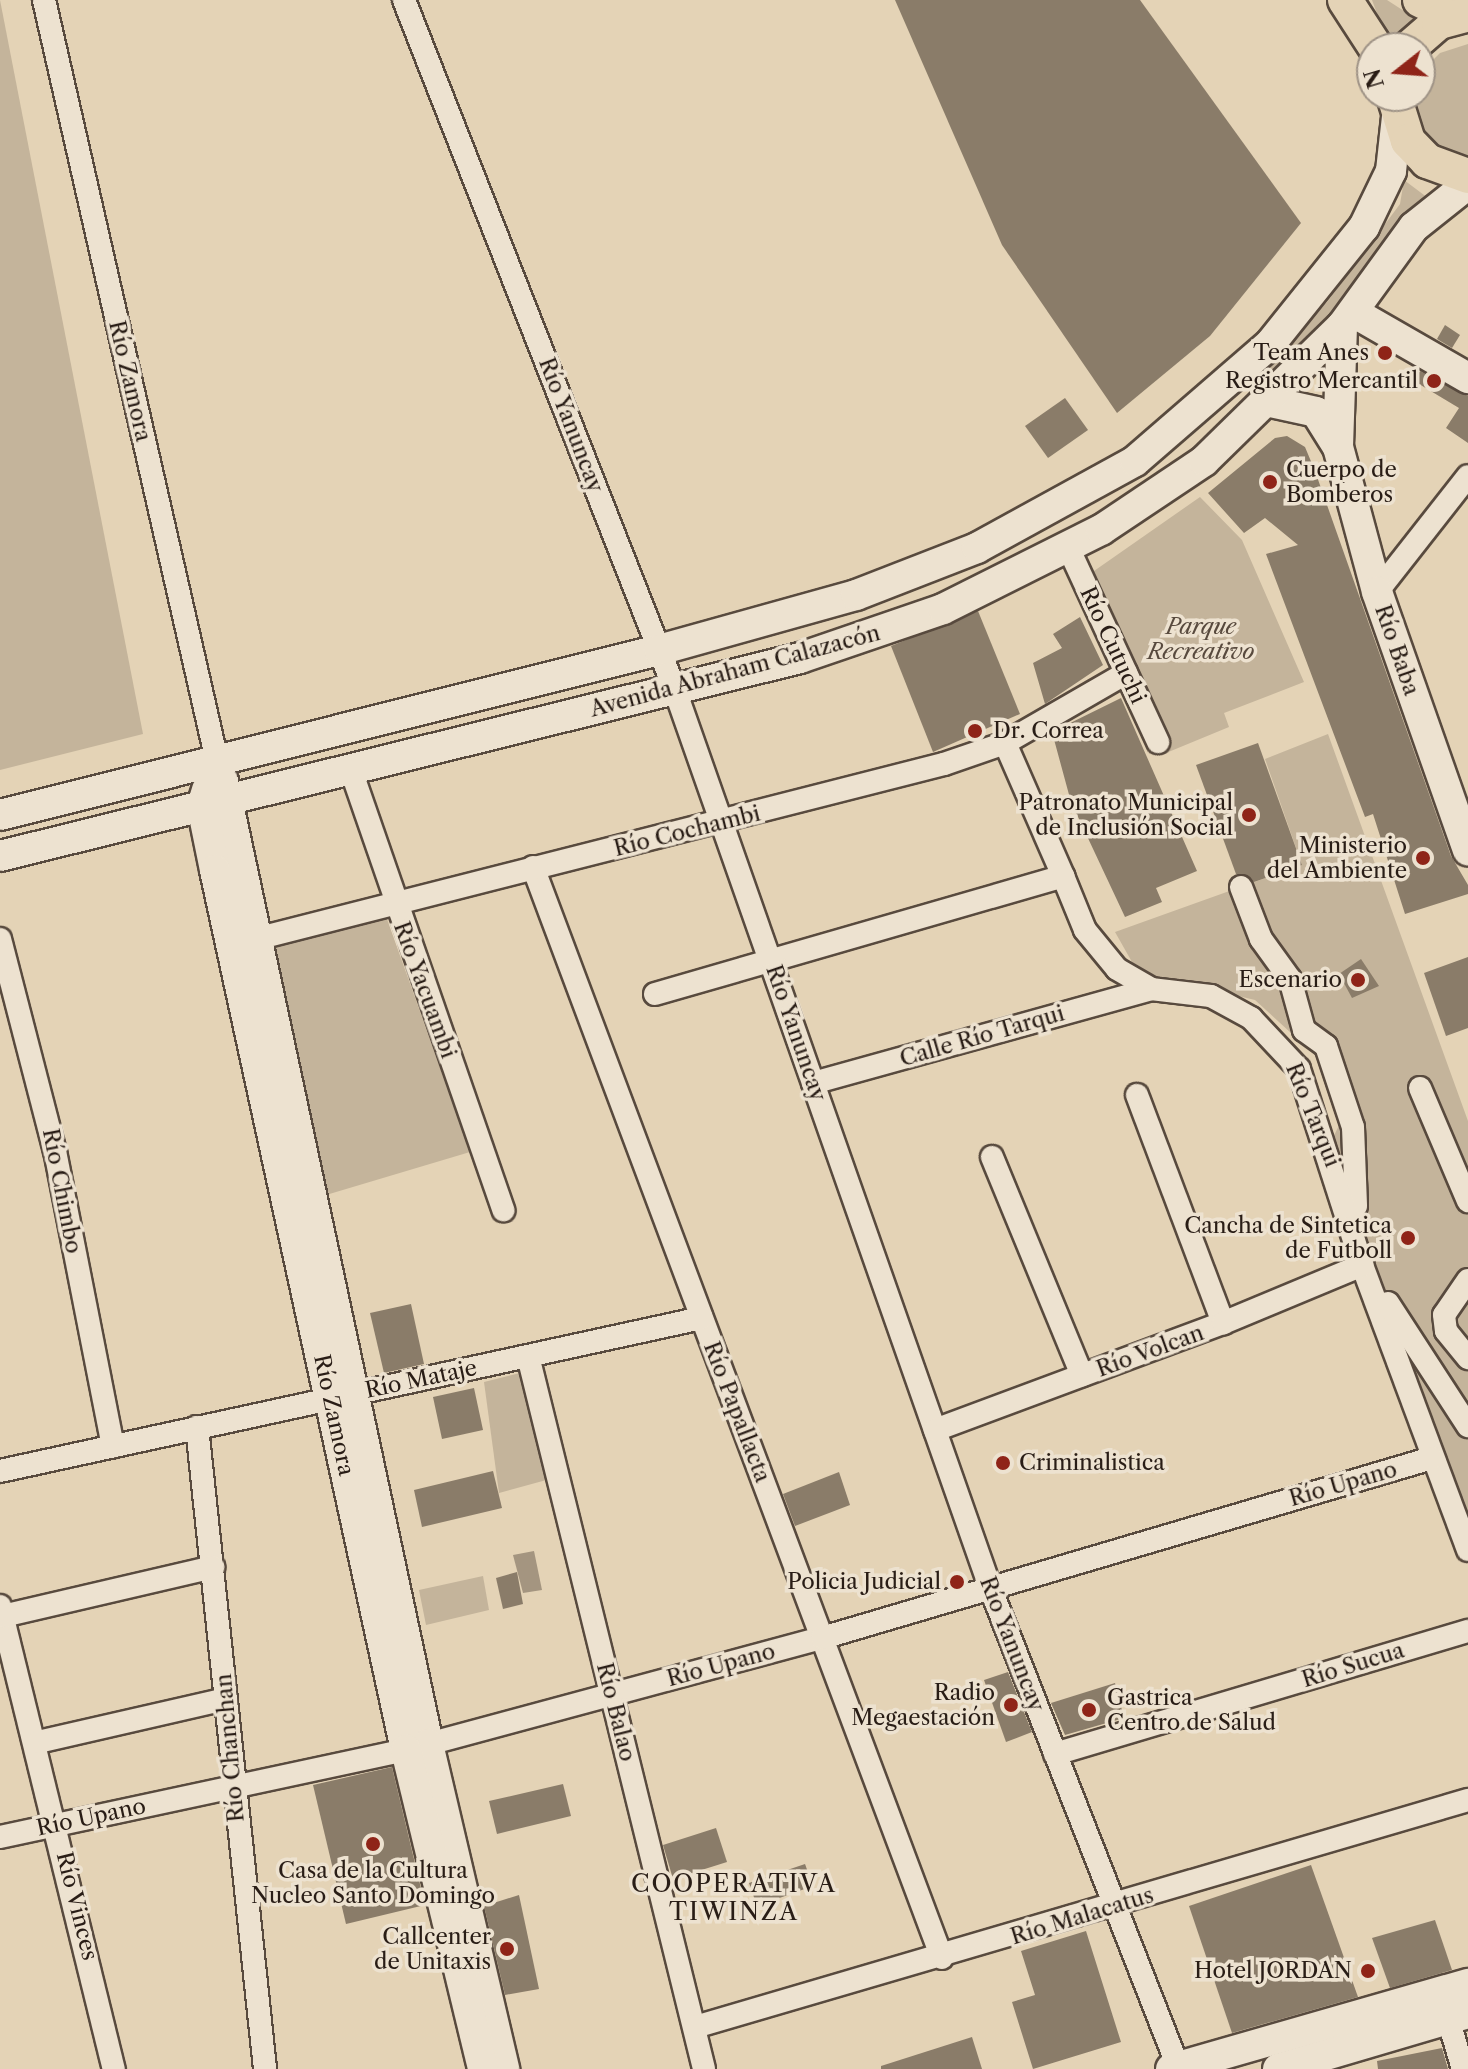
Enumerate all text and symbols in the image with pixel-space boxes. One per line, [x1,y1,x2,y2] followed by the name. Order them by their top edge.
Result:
[1356,32,1436,112] north arrow
[1359,65,1390,92] text: N
[103,318,157,444] street label: Río Zamora
[1252,340,1369,366] place label: Team Anes
[1376,344,1394,362] marker: Team Anes
[533,353,609,497] street label: Río Yanuncay
[1225,368,1418,394] place label: Registro Mercantil
[1425,372,1443,390] marker: Registro Mercantil
[1286,456,1397,508] place label: Cuerpo de Bomberos
[1261,473,1279,491] marker: Cuerpo de Bomberos
[1074,582,1152,708] street label: Río Cutuchi
[1369,601,1425,699] street label: Río Baba
[1148,613,1254,664] park label: Parque Recreativo
[586,619,884,723] street label: Avenida Abraham Calazacón
[993,718,1104,744] place label: Dr. Correa
[964,720,986,742] marker: Dr. Correa
[1019,789,1233,840] place label: Patronato Municipal de Inclusión Social
[611,800,763,862] street label: Río Cochambi
[1240,806,1258,824] marker: Patronato Municipal de Inclusión Social
[1266,832,1407,884] place label: Ministerio del Ambiente
[1414,849,1432,867] marker: Ministerio del Ambiente
[388,918,462,1062] street label: Río Yacuambi
[760,961,832,1105] street label: Río Yanuncay
[1239,967,1342,993] place label: Escenario
[1349,971,1367,989] marker: Escenario
[896,1000,1068,1072] street label: Calle Río Tarqui
[1280,1059,1346,1171] street label: Río Tarqui
[37,1126,87,1256] street label: Río Chimbo
[1184,1212,1392,1264] place label: Cancha de Sintetica de Futboll
[1399,1229,1417,1247] marker: Cancha de Sintetica de Futboll
[1092,1319,1208,1383] street label: Río Volcan
[698,1338,776,1486] street label: Río Papallacta
[308,1352,360,1478] street label: Río Zamora
[363,1354,479,1404] street label: Río Mataje
[1019,1450,1165,1476] place label: Criminalistica
[994,1454,1012,1472] marker: Criminalistica
[1286,1456,1400,1512] street label: Río Upano
[787,1569,941,1595] place label: Policia Judicial
[974,1572,1050,1716] street label: Río Yanuncay
[948,1573,966,1591] marker: Policia Judicial
[1299,1637,1407,1693] street label: Río Sucua
[664,1638,778,1692] street label: Río Upano
[591,1660,641,1764] street label: Río Balao
[210,1673,250,1823] street label: Río Chanchan
[851,1679,995,1730] place label: Radio Megaestación
[1107,1684,1276,1736] place label: Gastrica Centro de Salud
[1002,1696,1020,1714] marker: Radio Megaestación
[1078,1699,1100,1721] marker: Gastrica Centro de Salud
[34,1793,148,1841] street label: Río Upano
[364,1835,382,1853] marker: Casa de la Cultura Nucleo Santo Domingo
[51,1849,103,1963] street label: Río Vinces
[251,1857,495,1908] place label: Casa de la Cultura Nucleo Santo Domingo
[631,1870,837,1926] district label: COOPERATIVA TIWINZA
[1007,1882,1157,1950] street label: Río Malacatus
[374,1923,491,1974] place label: Callcenter de Unitaxis
[498,1940,516,1958] marker: Callcenter de Unitaxis
[1194,1958,1352,1984] place label: Hotel JORDAN
[1359,1962,1377,1980] marker: Hotel JORDAN

